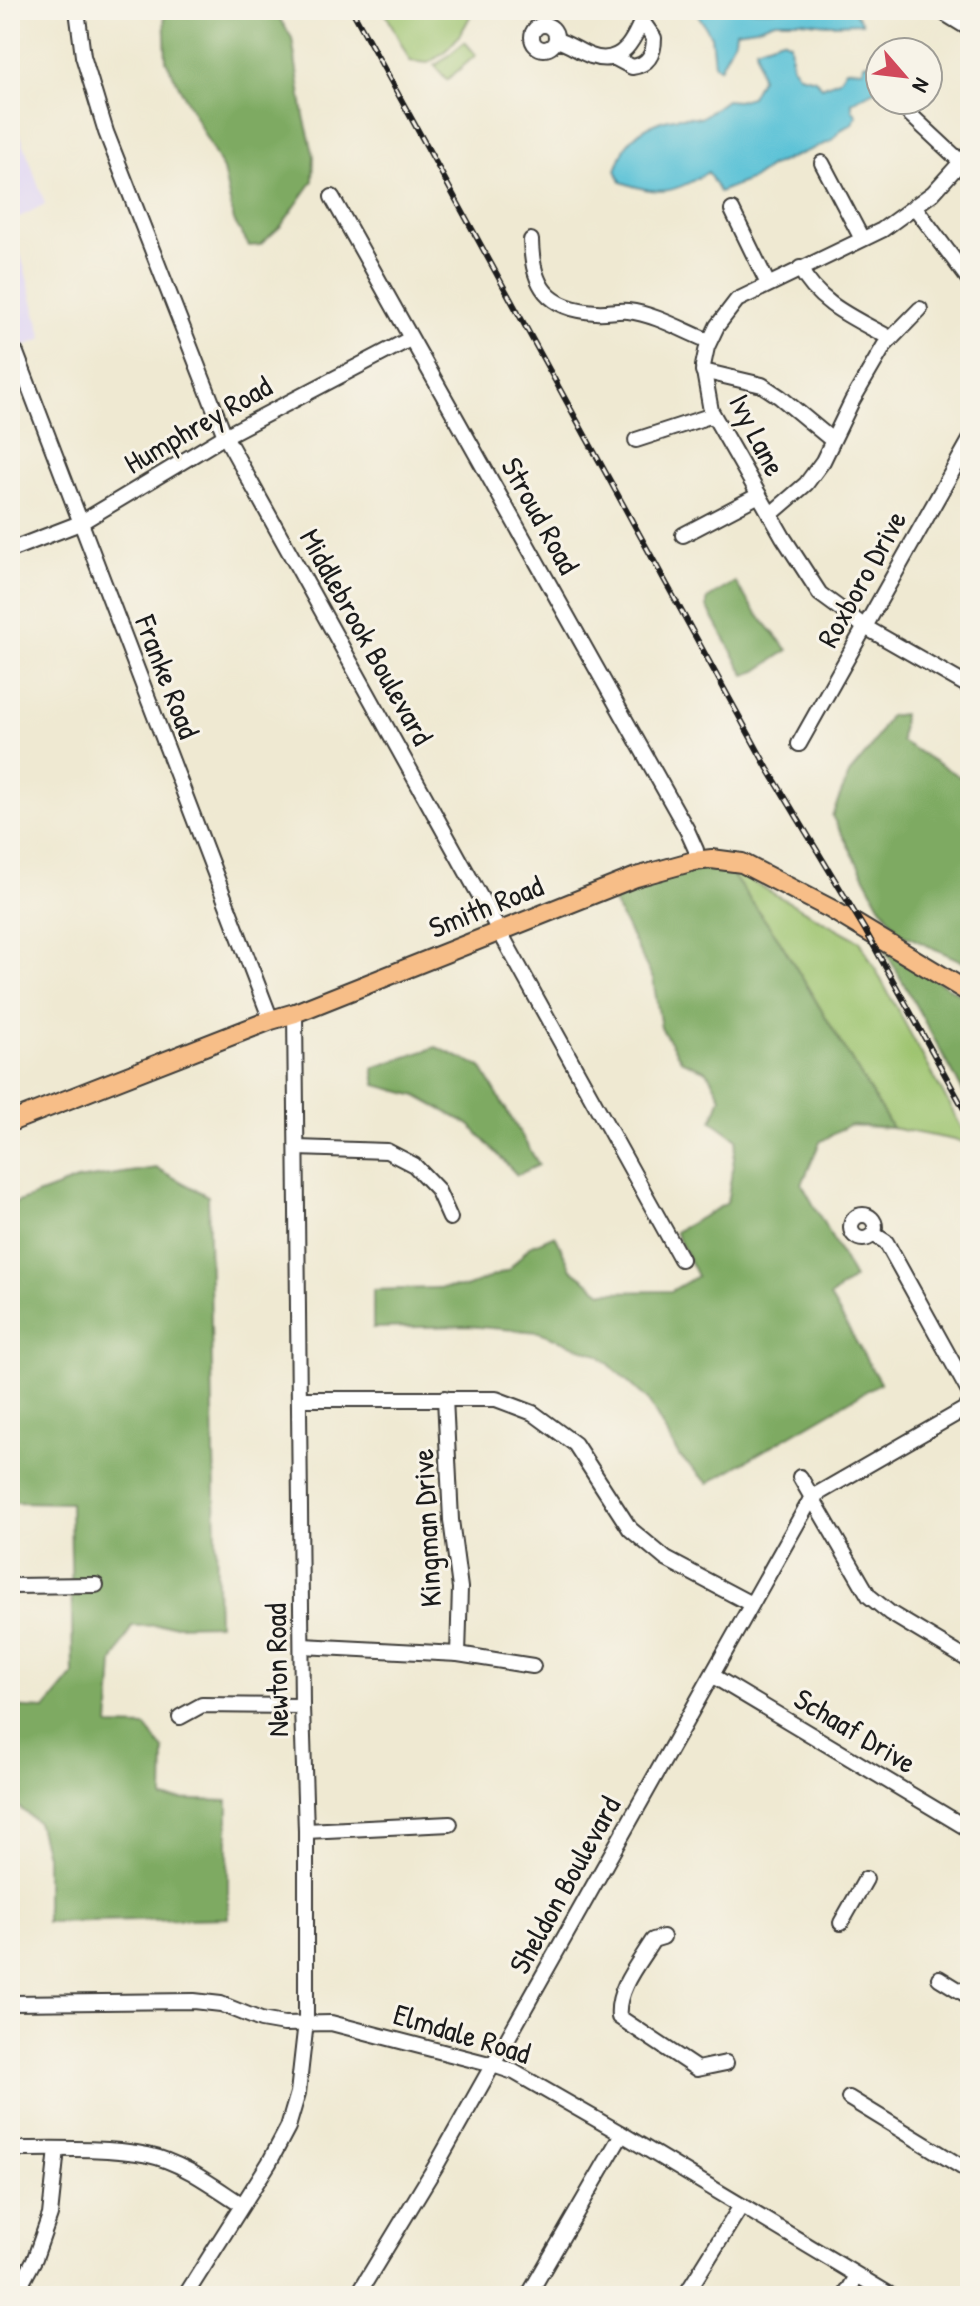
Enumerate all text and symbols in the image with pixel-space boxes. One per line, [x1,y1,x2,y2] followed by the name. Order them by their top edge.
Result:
[864,36,944,116] north arrow
[906,73,938,98] text: N
[116,366,279,482] street label: Humphrey Road
[720,387,795,482] street label: Ivy Lane
[492,450,589,581] street label: Stroud Road
[807,503,915,654] street label: Roxboro Drive
[291,521,443,752] street label: Middlebrook Boulevard
[126,609,210,744] street label: Franke Road
[423,865,549,947] street label: Smith Road
[402,1448,450,1608] street label: Kingman Drive
[255,1602,297,1737] street label: Newton Road
[787,1678,924,1782] street label: Schaaf Drive
[499,1789,629,1980] street label: Sheldon Boulevard
[389,1993,536,2073] street label: Elmdale Road

